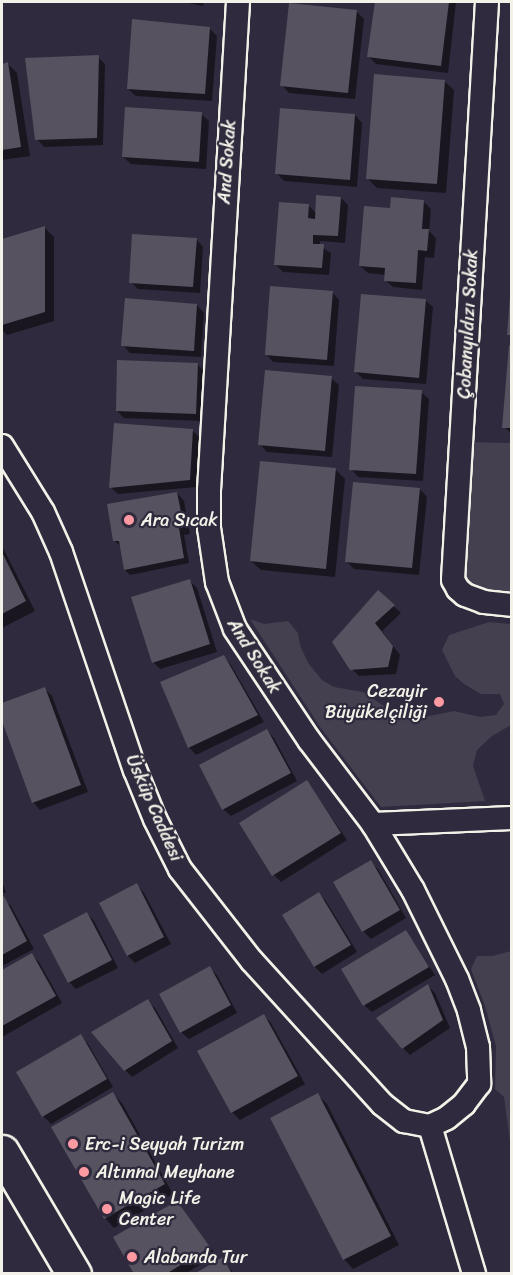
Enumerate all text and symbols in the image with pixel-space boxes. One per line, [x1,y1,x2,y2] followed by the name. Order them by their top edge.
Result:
[213,119,241,205] street label: And Sokak
[453,249,483,399] street label: Çobanyıldızı Sokak
[141,509,218,531] place label: Ara Sıcak
[122,513,136,527] marker: Ara Sıcak
[223,615,285,697] street label: And Sokak
[325,681,427,724] place label: Cezayir Büyükelçiliği
[432,695,446,709] marker: Cezayir Büyükelçiliği
[121,751,187,865] street label: Üsküp Caddesi
[85,1133,244,1155] place label: Erc-i Seyyah Turizm
[66,1137,80,1151] marker: Erc-i Seyyah Turizm
[96,1161,234,1183] place label: Altınnal Meyhane
[77,1165,91,1179] marker: Altınnal Meyhane
[119,1188,201,1230] place label: Magic Life Center
[100,1202,114,1216] marker: Magic Life Center
[144,1246,247,1268] place label: Alabanda Tur
[125,1250,139,1264] marker: Alabanda Tur

